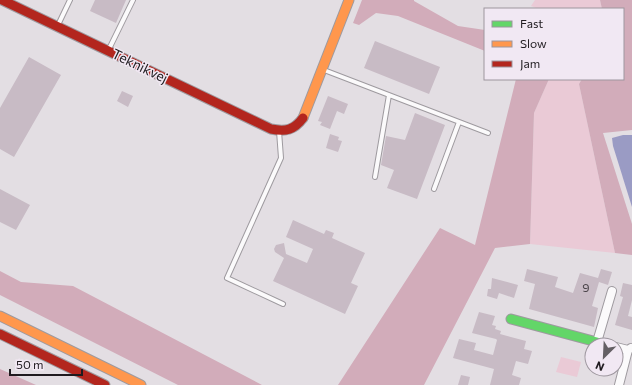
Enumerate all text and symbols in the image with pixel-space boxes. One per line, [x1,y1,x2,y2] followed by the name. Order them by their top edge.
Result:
[484,8,624,80] legend
[520,16,543,30] text: Fast
[520,36,547,50] text: Slow
[110,45,171,86] street label: Teknikvej
[520,56,540,71] text: Jam
[582,280,590,294] house number: 9
[584,337,624,377] north arrow
[10,351,82,377] scale bar
[16,357,44,371] text: 50 m
[593,359,606,374] text: N

